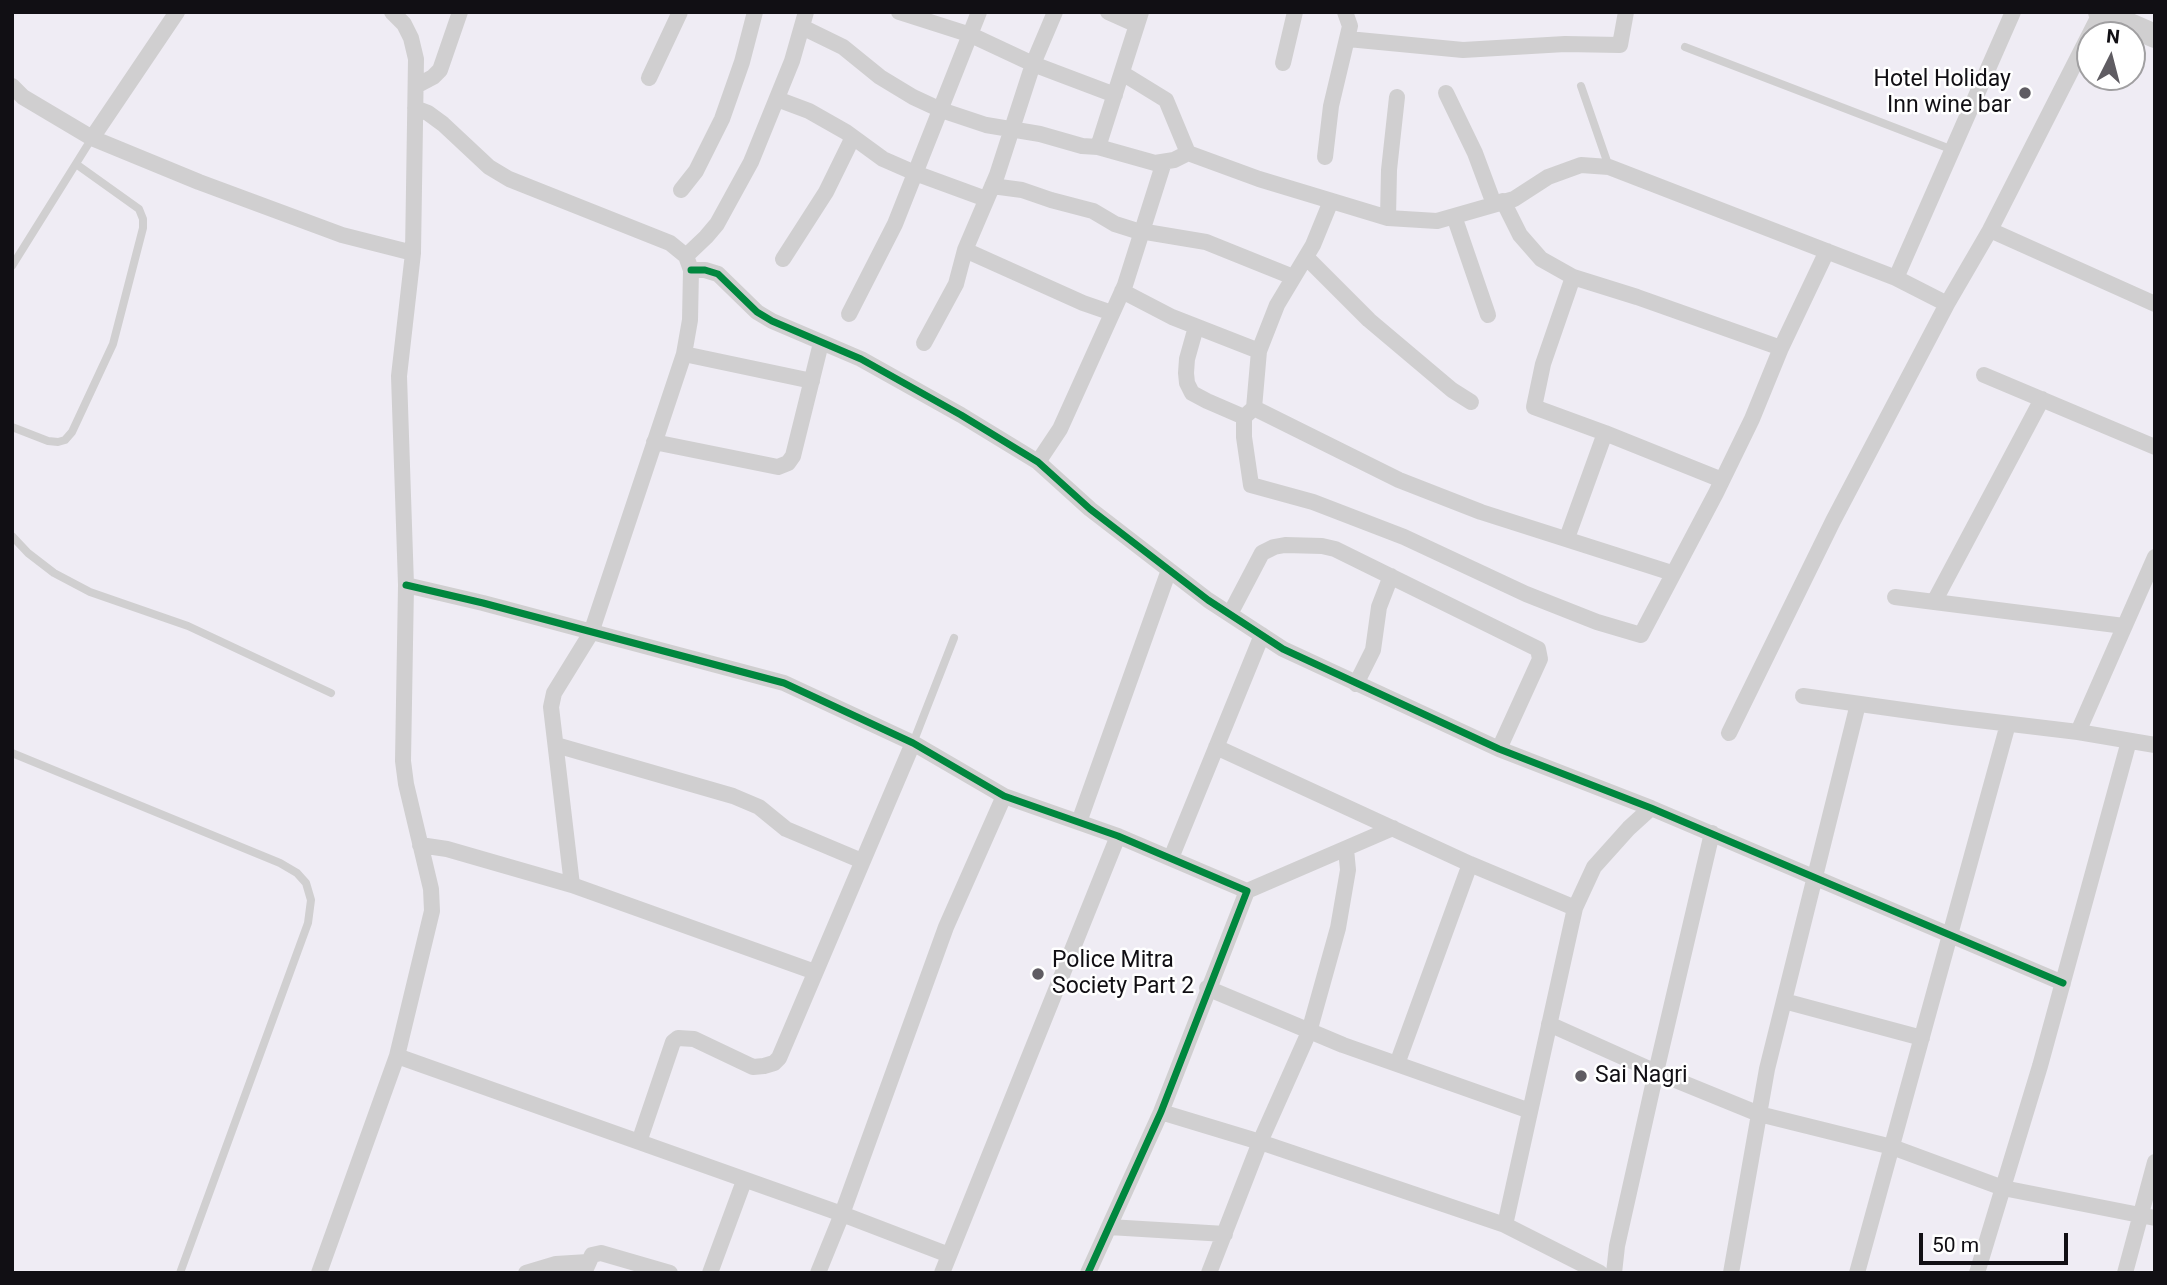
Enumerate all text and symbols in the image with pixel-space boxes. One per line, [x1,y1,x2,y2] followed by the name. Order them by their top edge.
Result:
[2076,21,2146,91] north arrow
[2105,24,2121,49] text: N
[1874,66,2011,120] place label: Hotel Holiday Inn wine bar
[2017,85,2033,101] marker: Hotel Holiday Inn wine bar
[1052,947,1194,1001] place label: Police Mitra Society Part 2
[1030,966,1046,982] marker: Police Mitra Society Part 2
[1595,1062,1688,1090] place label: Sai Nagri
[1573,1068,1589,1084] marker: Sai Nagri
[1922,1218,2071,1262] scale bar
[1932,1233,1979,1257] text: 50 m

